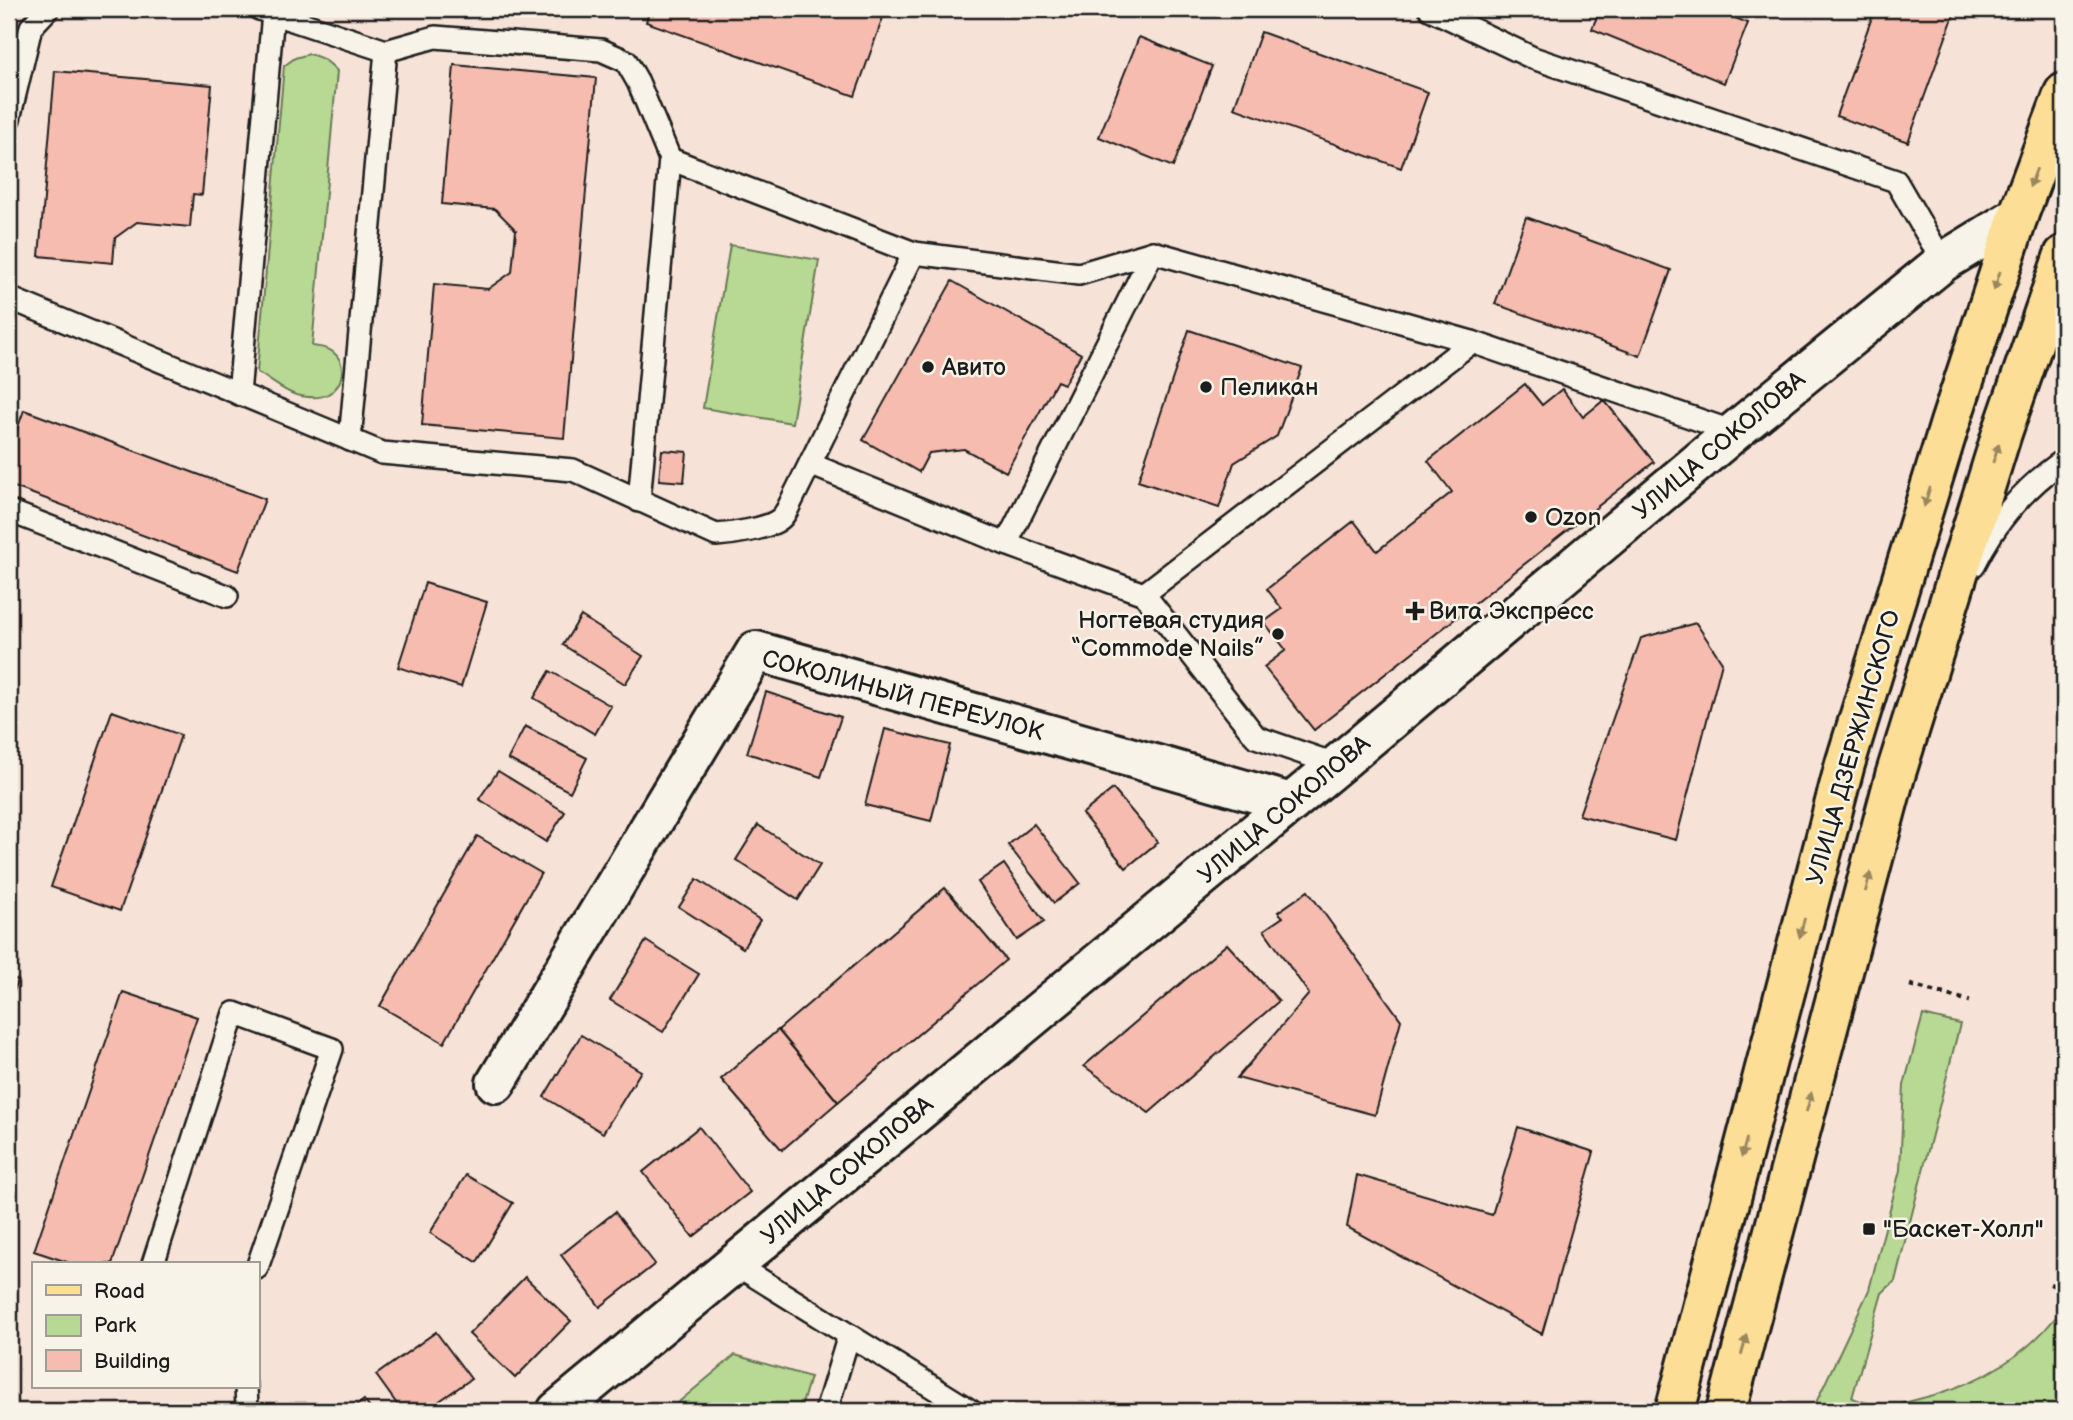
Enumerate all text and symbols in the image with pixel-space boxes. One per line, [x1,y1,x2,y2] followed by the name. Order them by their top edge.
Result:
[2027,167,2038,188] one-way arrow
[1991,271,2002,292] one-way arrow
[941,353,1006,382] place label: Авито
[920,359,936,375] marker: Авито
[1627,365,1812,526] street label: УЛИЦА СОКОЛОВА
[1220,373,1319,402] place label: Пеликан
[1198,379,1214,395] marker: Пеликан
[1991,442,2001,463] one-way arrow
[1921,487,1931,508] one-way arrow
[1545,503,1601,532] place label: Ozon
[1523,509,1539,525] marker: Ozon
[1429,597,1594,626] place label: Вита Экспресс
[1407,603,1423,619] marker: Вита Экспресс
[1071,606,1264,663] place label: Ногтевая студия “Commode Nails”
[1800,607,1907,888] street label: УЛИЦА ДЗЕРЖИНСКОГО
[1270,626,1286,642] marker: Ногтевая студия “Commode Nails”
[759,644,1047,747] street label: СОКОЛИНЫЙ ПЕРЕУЛОК
[1192,729,1377,890] street label: УЛИЦА СОКОЛОВА
[1863,871,1873,892] one-way arrow
[1796,917,1807,939] one-way arrow
[755,1090,940,1251] street label: УЛИЦА СОКОЛОВА
[1805,1091,1815,1112] one-way arrow
[1738,1137,1749,1159] one-way arrow
[1883,1215,2044,1244] place label: "Баскет-Холл"
[1861,1221,1877,1237] marker: "Баскет-Холл"
[32,1262,259,1388] legend
[94,1279,145,1304] text: Road
[94,1313,137,1338] text: Park
[1739,1334,1750,1356] one-way arrow
[94,1349,170,1374] text: Building

